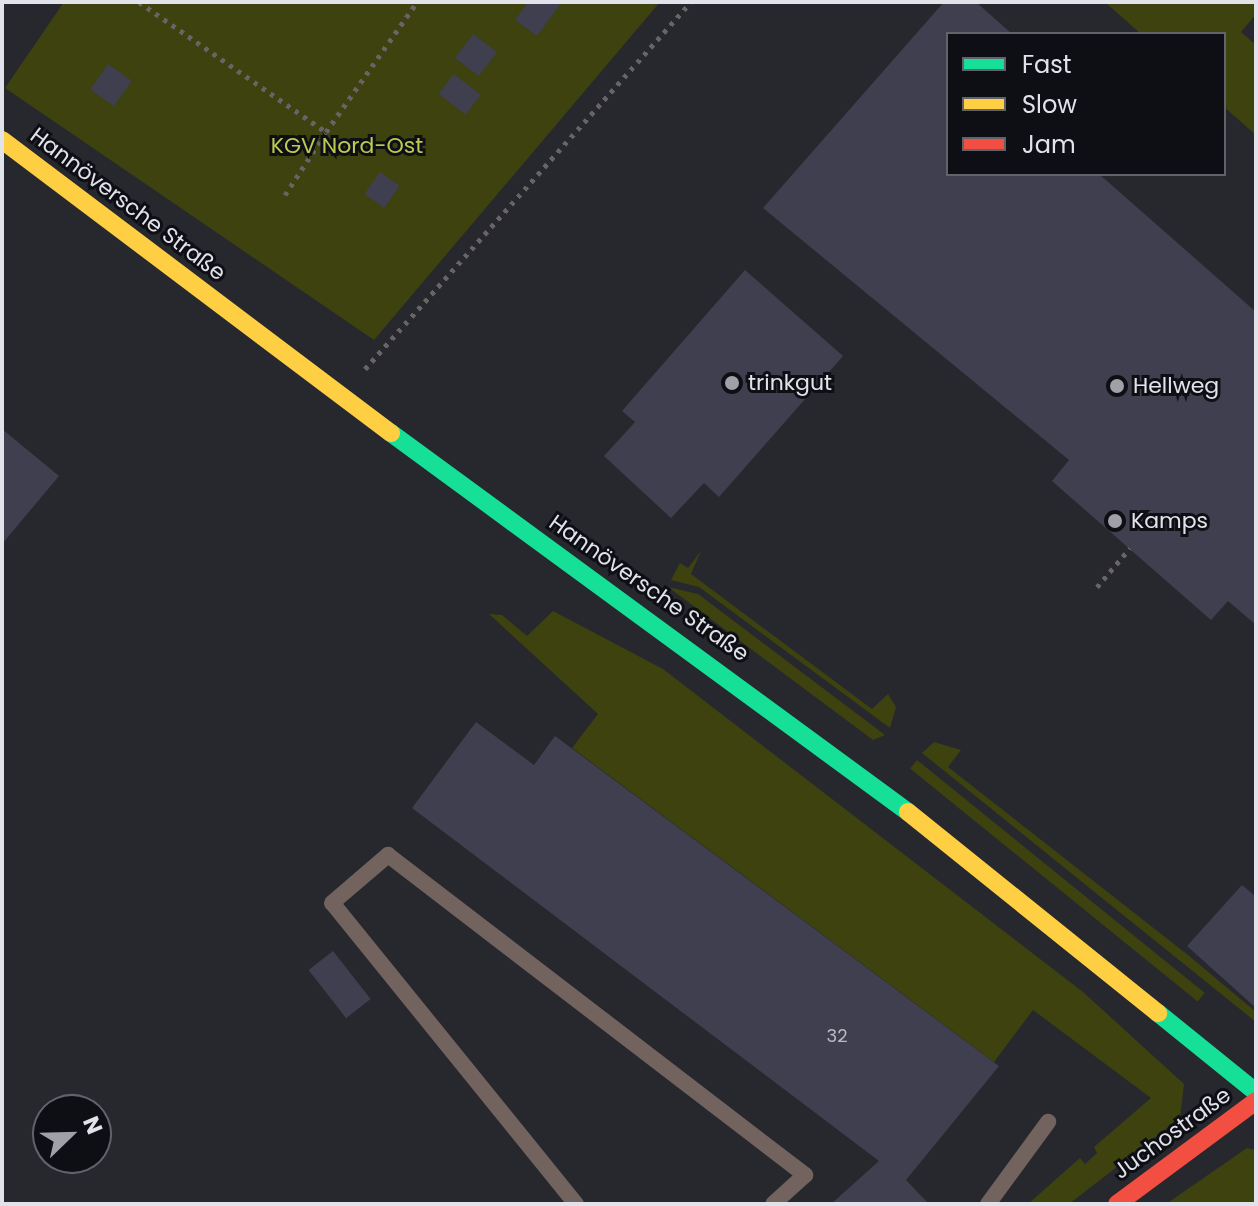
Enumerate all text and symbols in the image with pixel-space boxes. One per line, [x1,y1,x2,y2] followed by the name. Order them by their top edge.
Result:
[946,32,1226,176] legend
[1022,48,1072,81] text: Fast
[1022,88,1077,121] text: Slow
[25,122,231,286] street label: Hannöversche Straße
[1022,128,1076,161] text: Jam
[271,133,423,159] park label: KGV Nord-Ost
[748,370,832,396] place label: trinkgut
[1133,373,1219,399] place label: Hellweg
[723,374,741,392] marker: trinkgut
[1108,377,1126,395] marker: Hellweg
[1131,508,1208,534] place label: Kamps
[544,509,754,667] street label: Hannöversche Straße
[1106,512,1124,530] marker: Kamps
[827,1025,847,1047] house number: 32
[1108,1082,1236,1184] street label: Juchostraße
[32,1094,112,1174] north arrow
[75,1112,110,1139] text: N

